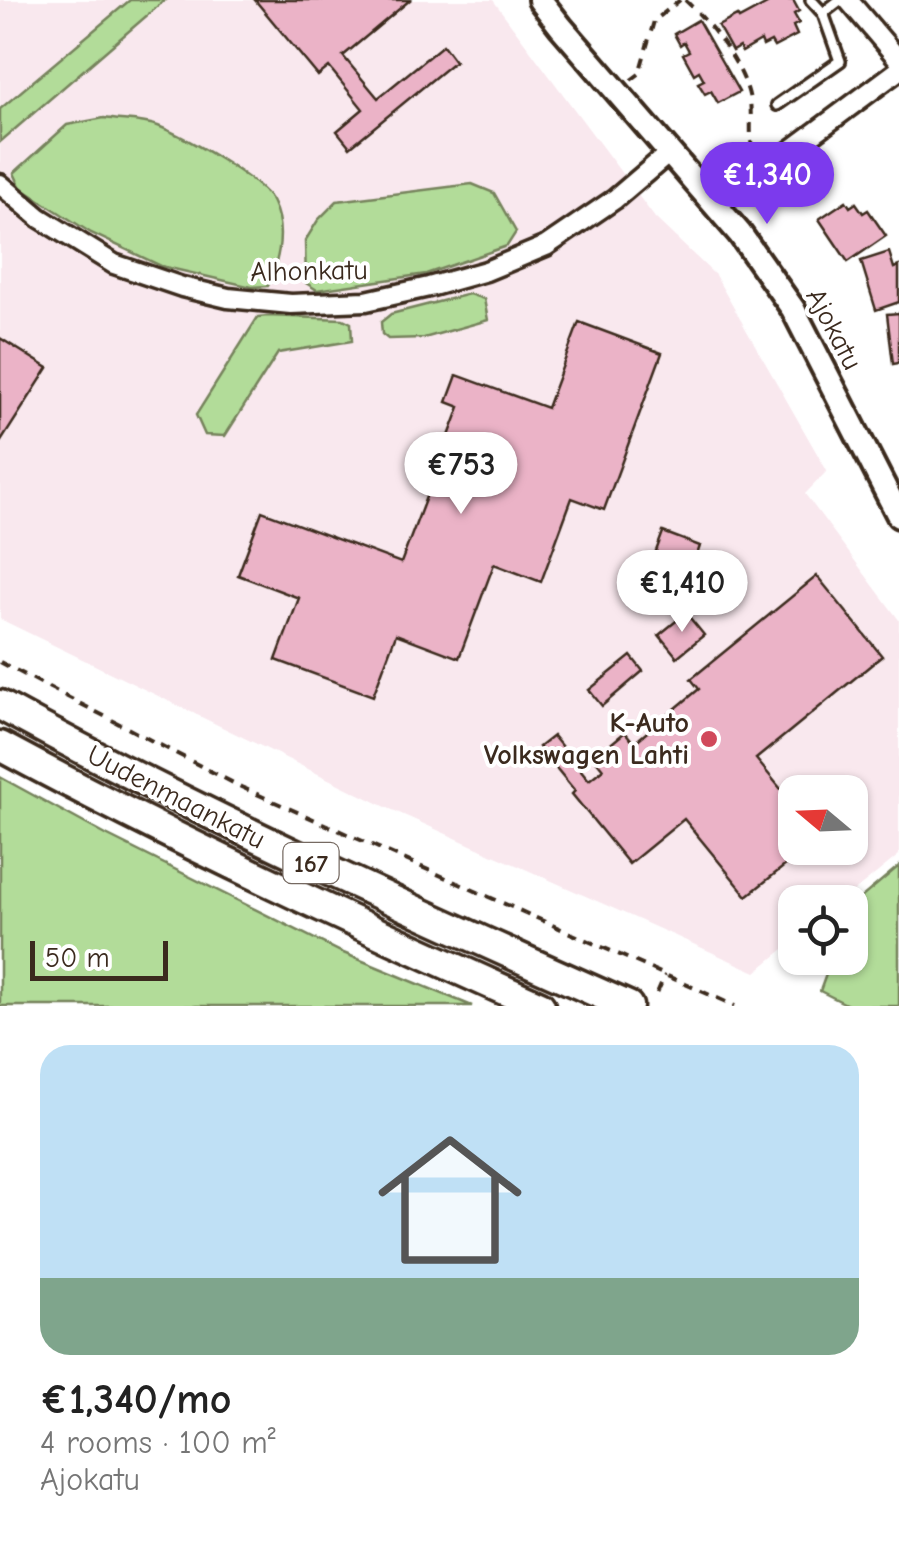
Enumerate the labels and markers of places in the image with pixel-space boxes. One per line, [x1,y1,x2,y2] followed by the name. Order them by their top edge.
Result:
[686,142,848,227] pin: €1,340
[402,432,520,517] pin: €753
[601,550,763,635] pin: €1,410
[484,707,689,771] place label: K-Auto Volkswagen Lahti
[698,728,720,750] marker: K-Auto Volkswagen Lahti

